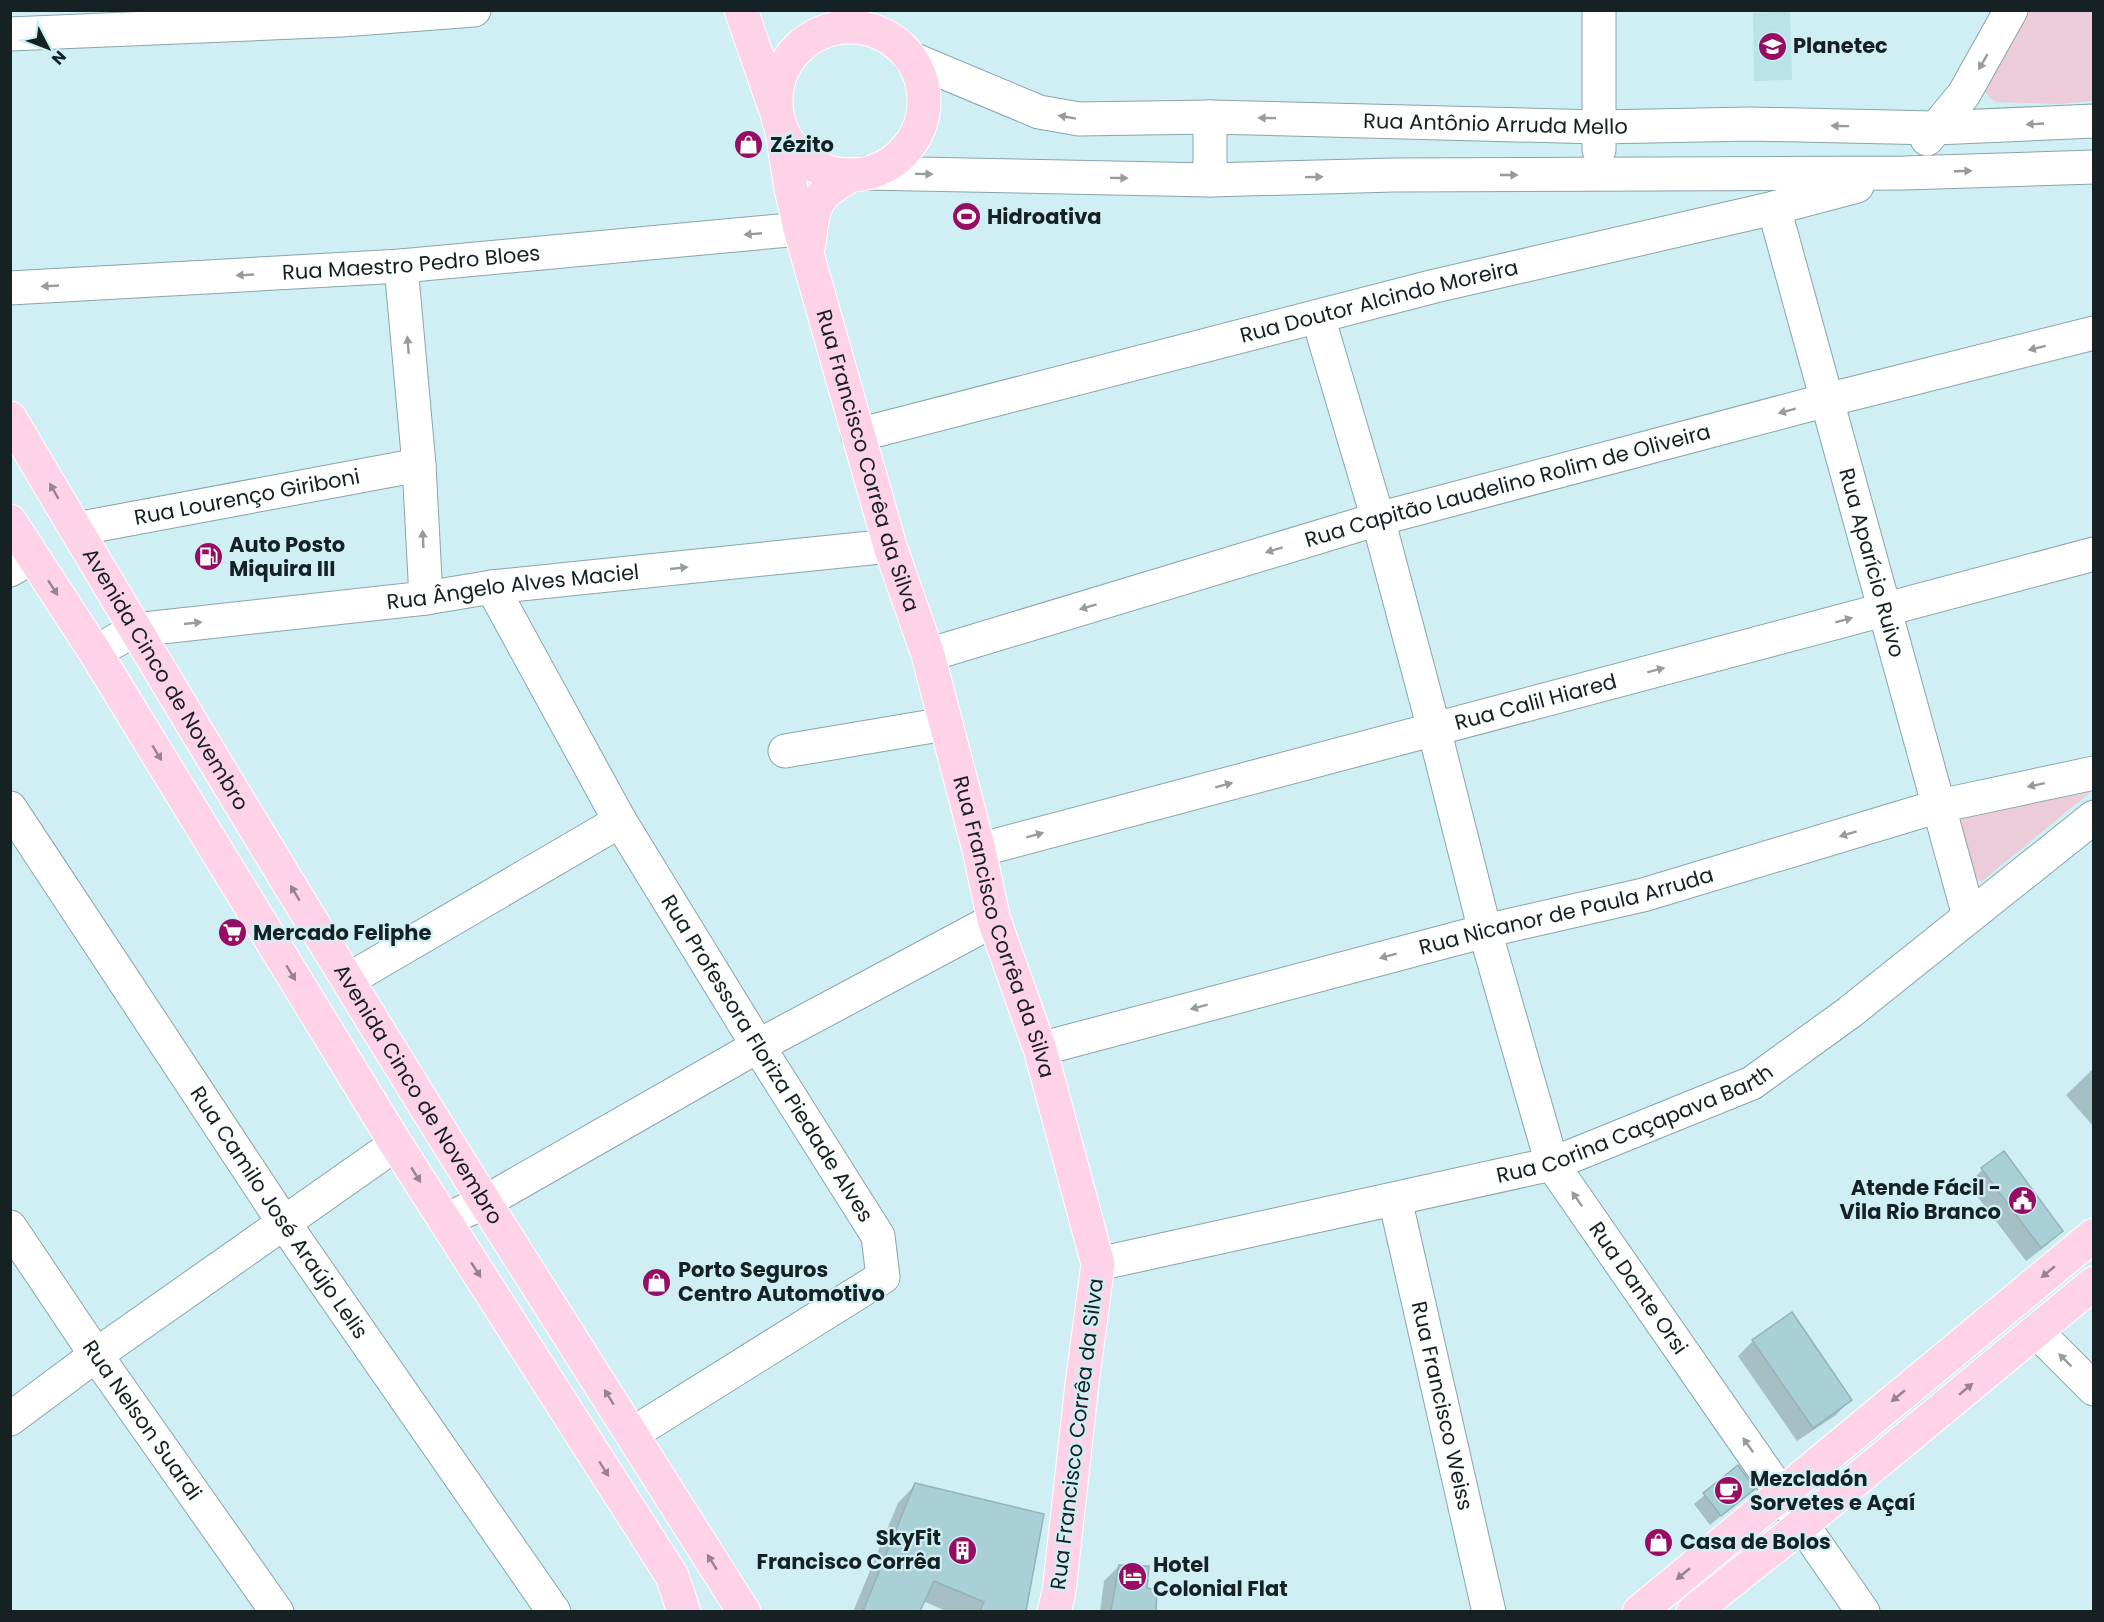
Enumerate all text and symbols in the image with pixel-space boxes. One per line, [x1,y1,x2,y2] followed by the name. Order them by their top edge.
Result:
[18,18,78,78] north arrow
[1756,30,1788,62] school or university icon: Planetec
[1793,31,1888,60] place label: Planetec
[46,46,71,70] text: N
[1977,54,1988,70] one-way arrow
[1363,106,1628,141] street label: Rua Antônio Arruda Mello
[1058,113,1077,122] one-way arrow
[1258,114,1277,123] one-way arrow
[2026,119,2045,128] one-way arrow
[1831,121,1850,131] one-way arrow
[733,129,765,161] shop icon: Zézito
[770,130,834,159] place label: Zézito
[1953,167,1972,176] one-way arrow
[915,170,934,179] one-way arrow
[1500,170,1519,180] one-way arrow
[1305,172,1324,182] one-way arrow
[1110,173,1129,183] one-way arrow
[950,201,982,233] sports icon: Hidroativa
[987,202,1102,231] place label: Hidroativa
[743,229,762,239] one-way arrow
[281,238,541,287] street label: Rua Maestro Pedro Bloes
[1237,252,1521,350] street label: Rua Doutor Alcindo Moreira
[235,270,254,279] one-way arrow
[41,281,60,291] one-way arrow
[810,306,927,615] street label: Rua Francisco Corrêa da Silva
[403,335,413,354] one-way arrow
[2028,343,2046,353] one-way arrow
[1777,406,1796,416] one-way arrow
[1301,417,1714,554] street label: Rua Capitão Laudelino Rolim de Oliveira
[132,461,362,532] street label: Rua Lourenço Giriboni
[1832,465,1912,661] street label: Rua Aparício Ruivo
[49,483,59,500] one-way arrow
[229,530,345,583] place label: Auto Posto Miquira III
[419,530,428,549] one-way arrow
[192,541,224,573] fuel station icon: Auto Posto Miquira III
[76,542,256,816] street label: Avenida Cinco de Novembro
[1265,546,1283,555] one-way arrow
[385,557,640,616] street label: Rua Ângelo Alves Maciel
[670,563,689,573] one-way arrow
[48,579,59,596] one-way arrow
[1079,603,1097,612] one-way arrow
[1835,615,1853,624] one-way arrow
[184,619,203,628] one-way arrow
[1647,665,1665,674] one-way arrow
[1451,666,1620,737] street label: Rua Calil Hiared
[151,745,162,761] one-way arrow
[946,773,1062,1081] street label: Rua Francisco Corrêa da Silva
[1215,779,1233,789] one-way arrow
[2027,781,2046,790] one-way arrow
[1026,830,1044,839] one-way arrow
[1839,830,1857,839] one-way arrow
[1416,860,1717,962] street label: Rua Nicanor de Paula Arruda
[289,885,300,901] one-way arrow
[655,889,881,1227] street label: Rua Professora Floriza Piedade Alves
[216,917,248,949] supermarket icon: Mercado Feliphe
[253,918,431,947] place label: Mercado Feliphe
[1379,952,1397,962] one-way arrow
[327,958,510,1230] street label: Avenida Cinco de Novembro
[286,965,297,981] one-way arrow
[1190,1002,1208,1012] one-way arrow
[1494,1057,1779,1190] street label: Rua Corina Caçapava Barth
[184,1081,375,1345] street label: Rua Camilo José Araújo Lelis
[410,1167,421,1183] one-way arrow
[1840,1173,2001,1226] place label: Atende Fácil - Vila Rio Branco
[2006,1184,2038,1216] public building icon: Atende Fácil - Vila Rio Branco
[1572,1191,1583,1207] one-way arrow
[1582,1216,1695,1360] street label: Rua Dante Orsi
[678,1255,885,1308] place label: Porto Seguros Centro Automotivo
[471,1262,482,1278] one-way arrow
[2041,1265,2056,1278] one-way arrow
[641,1266,673,1298] shop icon: Porto Seguros Centro Automotivo
[1043,1277,1110,1591] street label: Rua Francisco Corrêa da Silva
[1405,1298,1480,1513] street label: Rua Francisco Weiss
[76,1334,209,1506] street label: Rua Nelson Suardi
[2058,1354,2072,1368] one-way arrow
[1958,1383,1973,1396] one-way arrow
[603,1389,614,1405] one-way arrow
[1890,1390,1906,1403] one-way arrow
[1742,1438,1754,1454] one-way arrow
[598,1461,609,1478] one-way arrow
[1750,1464,1916,1517] place label: Mezcladón Sorvetes e Açaí
[1713,1475,1745,1507] cafe icon: Mezcladón Sorvetes e Açaí
[756,1523,941,1576] place label: SkyFit Francisco Corrêa
[1643,1526,1675,1558] shop icon: Casa de Bolos
[1680,1527,1831,1556] place label: Casa de Bolos
[946,1534,978,1566] building icon: SkyFit Francisco Corrêa
[1153,1550,1288,1603] place label: Hotel Colonial Flat
[707,1554,718,1570] one-way arrow
[1116,1561,1148,1593] hotel icon: Hotel Colonial Flat
[1676,1568,1691,1580] one-way arrow

